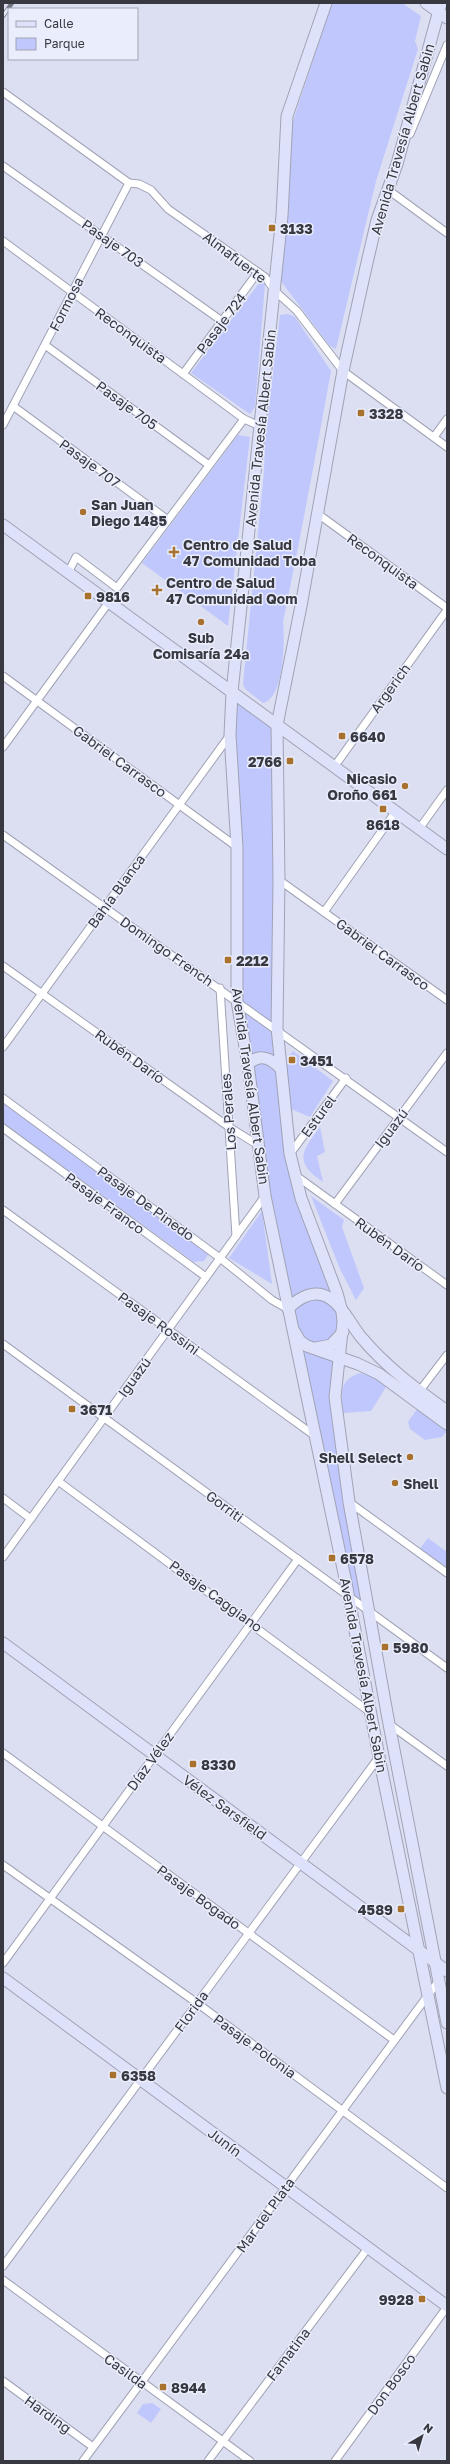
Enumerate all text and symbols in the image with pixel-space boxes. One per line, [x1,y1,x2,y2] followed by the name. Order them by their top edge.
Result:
[8,8,138,60] legend
[44,16,74,31] text: Calle
[44,36,85,51] text: Parque
[367,41,437,237] street label: Avenida Travesía Albert Sabin
[79,215,147,271] street label: Pasaje 703
[280,220,313,237] place label: 3133
[267,223,277,233] marker: 3133
[200,228,270,286] street label: Almafuerte
[45,274,87,334] street label: Formosa
[193,289,249,357] street label: Pasaje 724
[92,303,170,367] street label: Reconquista
[241,329,279,527] street label: Avenida Travesía Albert Sabin
[93,377,161,433] street label: Pasaje 705
[369,405,404,422] place label: 3328
[356,408,366,418] marker: 3328
[56,435,124,491] street label: Pasaje 707
[91,496,168,529] place label: San Juan Diego 1485
[78,507,88,517] marker: San Juan Diego 1485
[344,529,422,593] street label: Reconquista
[183,536,316,569] place label: Centro de Salud 47 Comunidad Toba
[168,546,180,558] marker: Centro de Salud 47 Comunidad Toba
[166,574,297,607] place label: Centro de Salud 47 Comunidad Qom
[151,584,163,596] marker: Centro de Salud 47 Comunidad Qom
[96,588,130,605] place label: 9816
[83,591,93,601] marker: 9816
[196,617,206,627] marker: Sub Comisaría 24ª
[153,629,249,662] place label: Sub Comisaría 24ª
[366,660,414,716] street label: Argerich
[70,721,170,801] street label: Gabriel Carrasco
[350,728,386,745] place label: 6640
[337,731,347,741] marker: 6640
[248,753,282,770] place label: 2766
[285,756,295,766] marker: 2766
[327,770,397,803] place label: Nicasio Oroño 661
[400,781,410,791] marker: Nicasio Oroño 661
[378,804,388,814] marker: 8618
[366,816,400,833] place label: 8618
[84,851,148,931] street label: Bahía Blanca
[117,912,217,990] street label: Domingo French
[333,914,433,994] street label: Gabriel Carrasco
[236,952,269,969] place label: 2212
[223,955,233,965] marker: 2212
[229,987,273,1185] street label: Avenida Travesía Albert Sabin
[92,1025,168,1087] street label: Rubén Darío
[300,1052,333,1069] place label: 3451
[287,1055,297,1065] marker: 3451
[217,1073,239,1151] street label: Los Perales
[297,1092,339,1140] street label: Esturel
[371,1105,411,1151] street label: Iguazú
[94,1162,198,1244] street label: Pasaje De Pinedo
[62,1169,148,1237] street label: Pasaje Franco
[352,1213,428,1275] street label: Rubén Darío
[115,1288,203,1358] street label: Pasaje Rossini
[114,1354,154,1400] street label: Iguazú
[80,1401,112,1418] place label: 3671
[67,1404,77,1414] marker: 3671
[319,1449,402,1466] place label: Shell Select
[405,1452,415,1462] marker: Shell Select
[403,1475,439,1492] place label: Shell
[390,1478,400,1488] marker: Shell
[203,1487,247,1525] street label: Gorriti
[340,1550,374,1567] place label: 6578
[327,1553,337,1563] marker: 6578
[166,1557,266,1635] street label: Pasaje Caggiano
[337,1576,391,1774] street label: Avenida Travesía Albert Sabin
[393,1639,429,1656] place label: 5980
[380,1642,390,1652] marker: 5980
[123,1728,177,1794] street label: Díaz Vélez
[201,1756,236,1773] place label: 8330
[188,1759,198,1769] marker: 8330
[180,1771,270,1843] street label: Vélez Sarsfield
[154,1861,244,1933] street label: Pasaje Bogado
[358,1901,393,1918] place label: 4589
[396,1904,406,1914] marker: 4589
[170,1987,212,2035] street label: Florida
[210,2010,300,2082] street label: Pasaje Polonia
[121,2067,156,2084] place label: 6358
[108,2070,118,2080] marker: 6358
[205,2124,245,2160] street label: Junín
[232,2174,298,2256] street label: Mar del Plata
[379,2291,414,2308] place label: 9928
[417,2294,427,2304] marker: 9928
[263,2324,313,2384] street label: Famatina
[101,2350,151,2392] street label: Casilda
[363,2350,419,2418] street label: Don Bosco
[171,2379,207,2396] place label: 8944
[158,2382,168,2392] marker: 8944
[21,2391,75,2437] street label: Harding
[402,2416,442,2456] north arrow
[421,2420,436,2435] text: N

